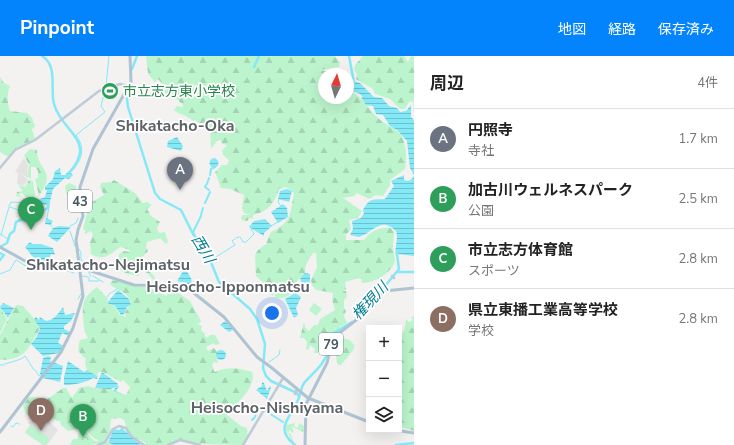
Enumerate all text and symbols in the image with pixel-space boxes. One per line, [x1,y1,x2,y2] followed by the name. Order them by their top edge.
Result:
[20,15,94,41] text: Pinpoint
[558,20,586,39] text: 地図
[608,20,636,39] text: 経路
[658,20,714,39] text: 保存済み
[318,68,354,104] north arrow
[430,72,464,95] text: 周辺
[697,74,718,92] text: 4件
[100,81,120,101] sports icon: 市立志方東小学校
[123,82,235,101] place label: 市立志方東小学校
[116,115,234,137] district label: Shikatacho-Oka
[468,120,513,140] text: 円照寺
[438,130,448,148] text: A
[678,130,718,148] text: 1.7 km
[468,142,494,160] text: 寺社
[167,157,193,190] pin: A
[468,180,633,200] text: 加古川ウェルネスパーク
[68,190,92,212] road number: 43
[439,190,447,208] text: B
[678,190,718,208] text: 2.5 km
[18,197,44,230] pin: C
[468,202,494,220] text: 公園
[187,231,220,269] water label: 西川
[468,240,573,260] text: 市立志方体育館
[439,250,447,268] text: C
[678,250,718,268] text: 2.8 km
[26,254,190,276] district label: Shikatacho-Nejimatsu
[468,262,520,280] text: スポーツ
[146,276,310,298] district label: Heisocho-Ipponmatsu
[347,276,394,324] water label: 権現川
[468,300,618,320] text: 県立東播工業高等学校
[262,303,282,323] your location
[438,310,448,328] text: D
[678,310,718,328] text: 2.8 km
[468,322,494,340] text: 学校
[366,325,402,433] map controls
[366,325,402,361] button: +
[319,333,343,355] road number: 79
[366,361,402,397] button: −
[191,397,343,419] district label: Heisocho-Nishiyama
[366,397,402,433] button: layers
[28,398,54,431] pin: D
[70,404,96,437] pin: B

